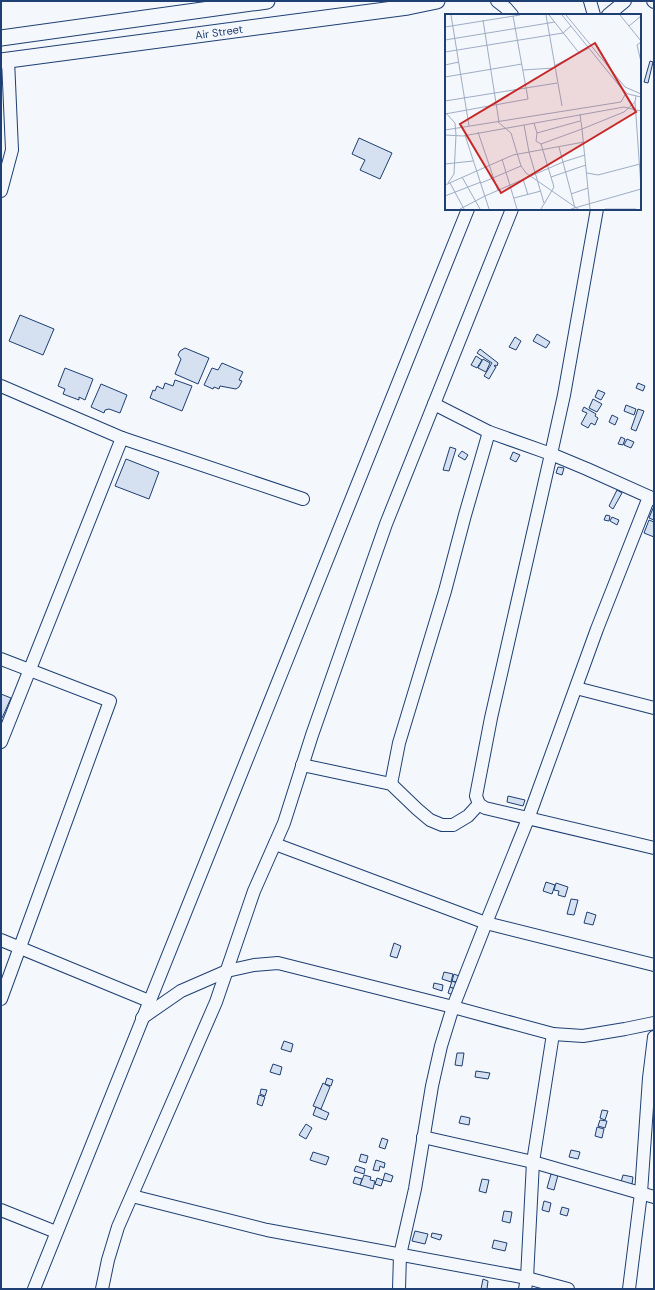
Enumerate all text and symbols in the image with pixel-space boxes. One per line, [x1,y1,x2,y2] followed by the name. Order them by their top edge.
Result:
[445,14,641,210] inset map
[194,22,244,42] street label: Air Street

